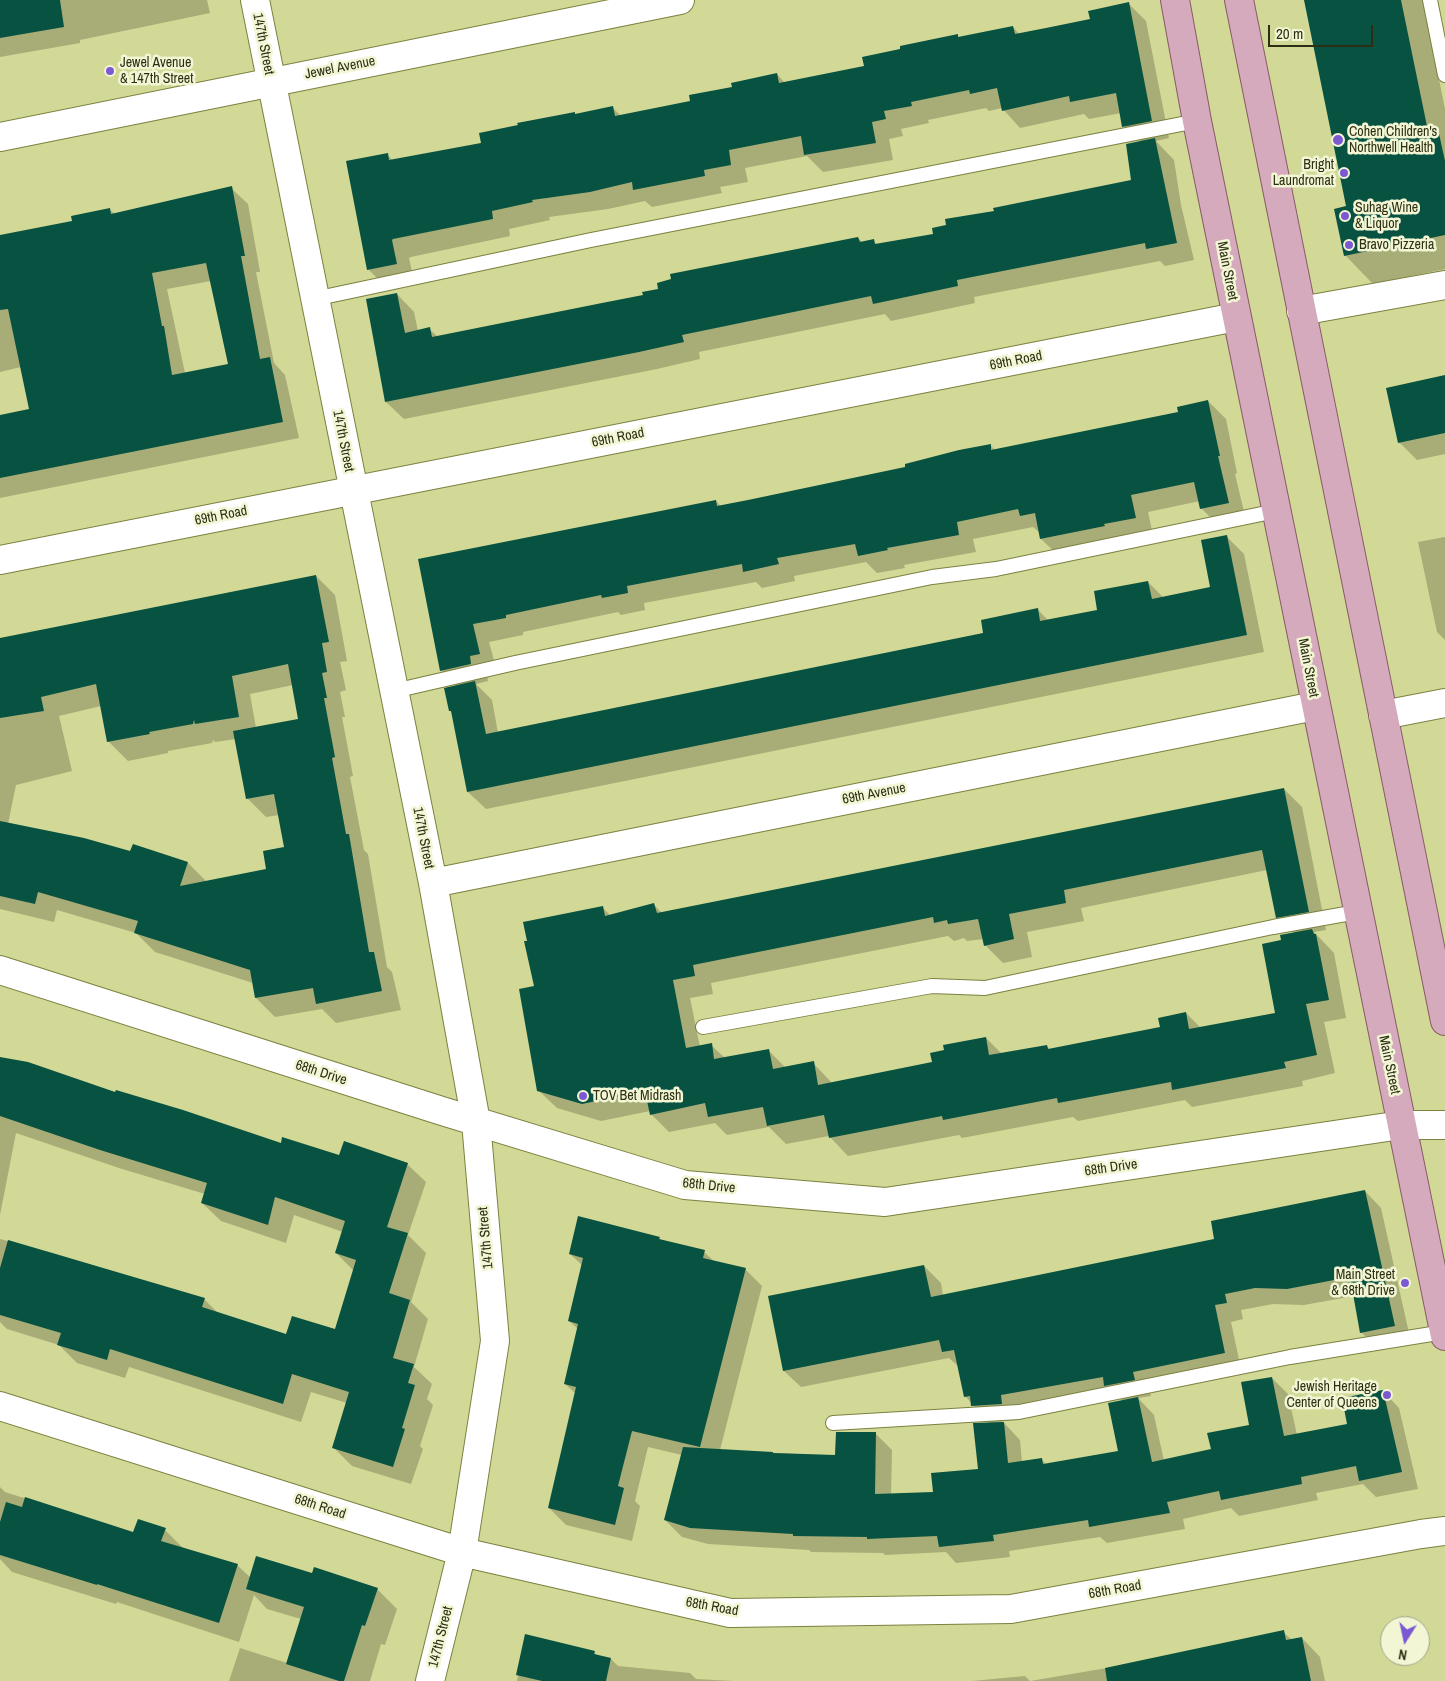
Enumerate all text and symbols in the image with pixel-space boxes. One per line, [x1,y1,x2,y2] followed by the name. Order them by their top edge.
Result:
[249,12,277,76] street label: 147th Street
[1270,15,1375,47] scale bar
[1276,23,1303,44] text: 20 m
[303,53,377,83] street label: Jewel Avenue
[120,55,193,88] place label: Jewel Avenue & 147th Street
[104,65,116,77] marker: Jewel Avenue & 147th Street
[1349,124,1437,156] place label: Cohen Children's Northwell Health
[1331,133,1345,147] marker: Cohen Children's Northwell Health
[1273,157,1334,190] place label: Bright Laundromat
[1338,167,1350,179] marker: Bright Laundromat
[1355,200,1418,232] place label: Suhag Wine & Liquor
[1339,210,1351,222] marker: Suhag Wine & Liquor
[1359,237,1434,253] place label: Bravo Pizzeria
[1343,239,1355,251] marker: Bravo Pizzeria
[1213,240,1241,302] street label: Main Street
[988,348,1044,374] street label: 69th Road
[329,409,357,473] street label: 147th Street
[590,425,646,451] street label: 69th Road
[193,503,249,529] street label: 69th Road
[1294,637,1322,699] street label: Main Street
[841,780,907,808] street label: 69th Avenue
[409,806,437,870] street label: 147th Street
[1375,1034,1403,1096] street label: Main Street
[293,1057,349,1089] street label: 68th Drive
[593,1088,681,1104] place label: TOV Bet Midrash
[577,1090,589,1102] marker: TOV Bet Midrash
[1084,1156,1138,1180] street label: 68th Drive
[682,1175,736,1197] street label: 68th Drive
[475,1206,497,1270] street label: 147th Street
[1331,1267,1395,1300] place label: Main Street & 68th Drive
[1399,1277,1411,1289] marker: Main Street & 68th Drive
[1286,1379,1377,1411] place label: Jewish Heritage Center of Queens
[1381,1389,1393,1401] marker: Jewish Heritage Center of Queens
[292,1491,348,1523] street label: 68th Road
[1087,1577,1143,1603] street label: 68th Road
[684,1594,740,1620] street label: 68th Road
[425,1605,457,1669] street label: 147th Street
[1380,1616,1430,1666] north arrow
[1397,1645,1408,1664] text: N

